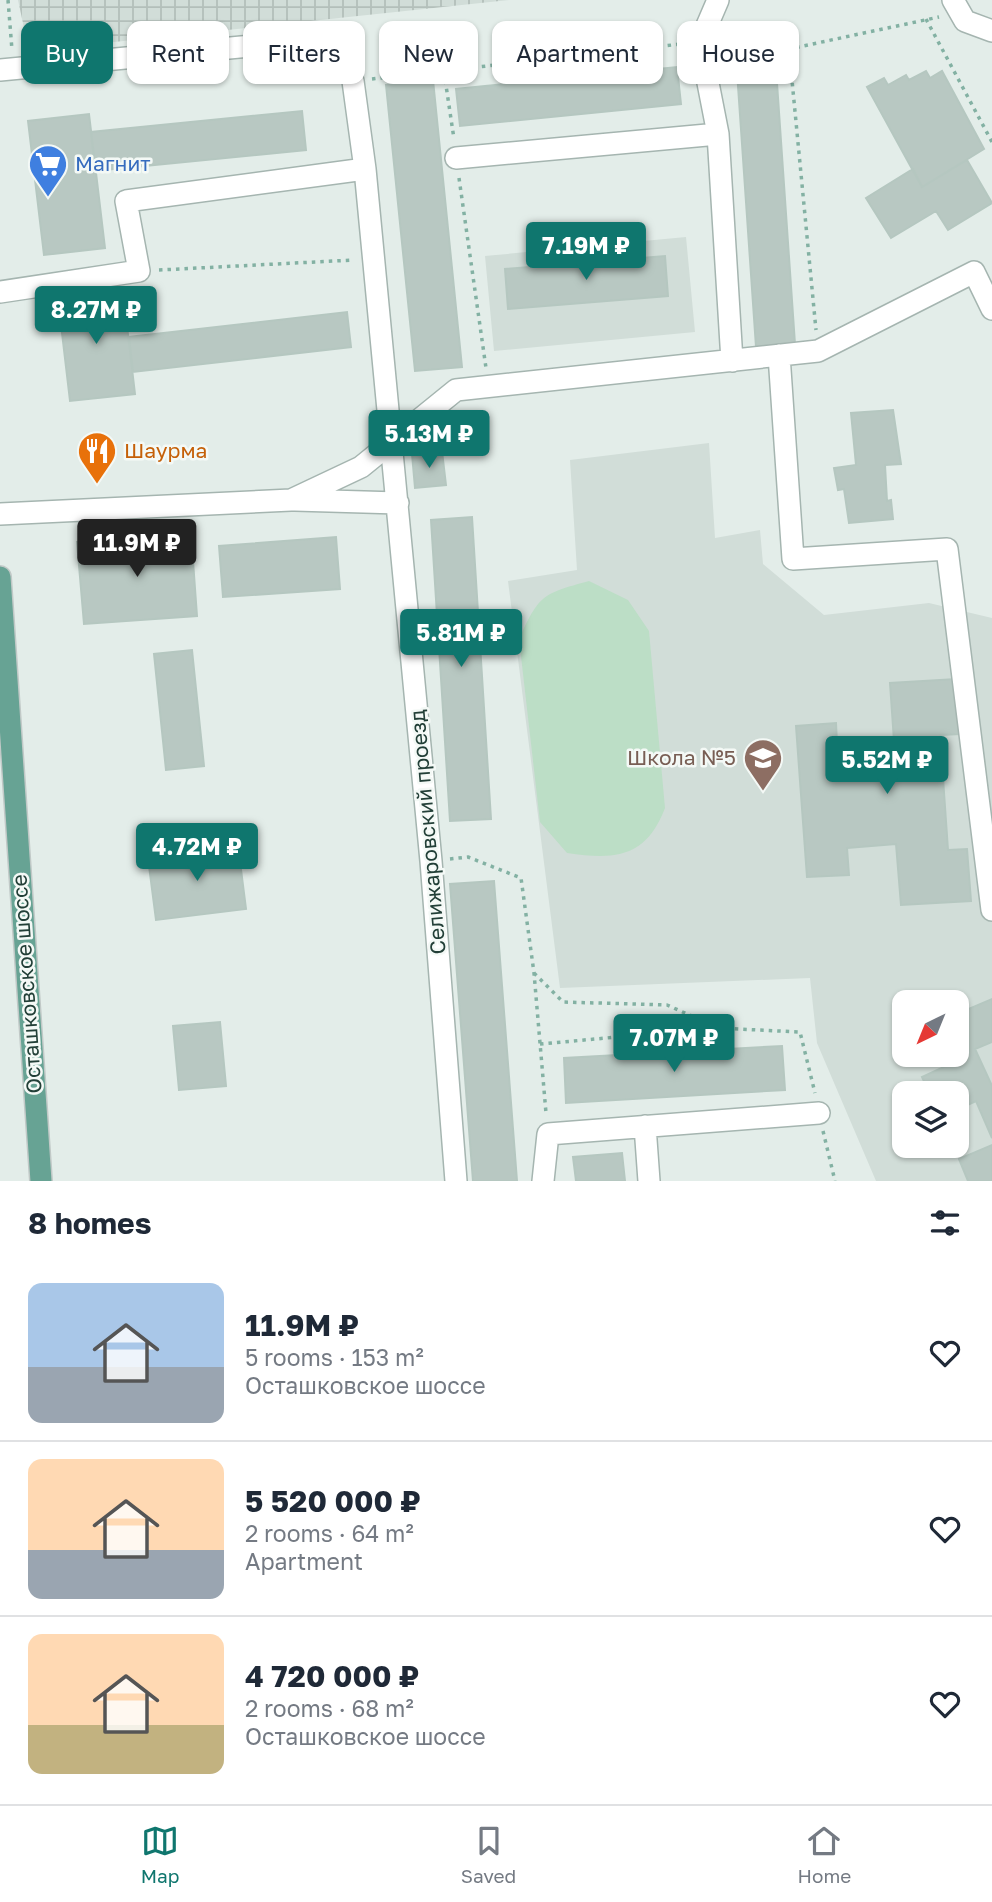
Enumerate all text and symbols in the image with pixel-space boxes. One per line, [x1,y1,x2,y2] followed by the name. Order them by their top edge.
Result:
[21,21,113,84] chip: Buy
[127,21,229,84] chip: Rent
[243,21,365,84] chip: Filters
[379,21,478,84] chip: New
[492,21,663,84] chip: Apartment
[677,21,799,84] chip: House
[27,143,69,198] supermarket icon: Магнит
[75,150,151,176] place label: Магнит
[521,222,651,282] pin: 7.19M ₽
[542,231,630,259] text: 7.19M ₽
[31,286,161,346] pin: 8.27M ₽
[51,295,141,323] text: 8.27M ₽
[364,410,494,470] pin: 5.13M ₽
[384,419,474,447] text: 5.13M ₽
[76,430,118,485] restaurant icon: Шаурма
[124,437,207,463] place label: Шаурма
[72,520,202,579] pin: 11.9M ₽
[93,528,181,556] text: 11.9M ₽
[396,610,526,669] pin: 5.81M ₽
[416,618,506,646] text: 5.81M ₽
[403,708,451,956] street label: Селижаровский проезд
[822,736,952,796] pin: 5.52M ₽
[742,737,784,792] school or university icon: Школа №5
[627,744,736,770] place label: Школа №5
[841,745,933,773] text: 5.52M ₽
[132,824,262,883] pin: 4.72M ₽
[152,832,242,860] text: 4.72M ₽
[5,874,47,1095] street label: Осташковское шоссе
[892,990,970,1068] north arrow
[892,990,969,1158] map controls
[609,1014,739,1074] pin: 7.07M ₽
[629,1023,719,1051] text: 7.07M ₽
[892,1081,969,1158] button: layers
[926,1204,964,1242] icon: filters
[28,1205,152,1241] text: 8 homes
[245,1307,359,1343] text: 11.9M ₽
[84,1311,168,1395] icon: home
[926,1334,964,1372] icon: heart
[245,1343,424,1371] text: 5 rooms · 153 m²
[245,1371,486,1399] text: Осташковское шоссе
[245,1483,421,1519] text: 5 520 000 ₽
[84,1487,168,1571] icon: home
[926,1510,964,1548] icon: heart
[245,1519,414,1547] text: 2 rooms · 64 m²
[245,1547,363,1575] text: Apartment
[245,1658,419,1694] text: 4 720 000 ₽
[84,1662,168,1746] icon: home
[926,1685,964,1723] icon: heart
[245,1694,414,1722] text: 2 rooms · 68 m²
[245,1722,486,1750] text: Осташковское шоссе
[141,1822,179,1887] tab: Map
[461,1822,516,1887] tab: Saved
[798,1822,851,1887] tab: Home

